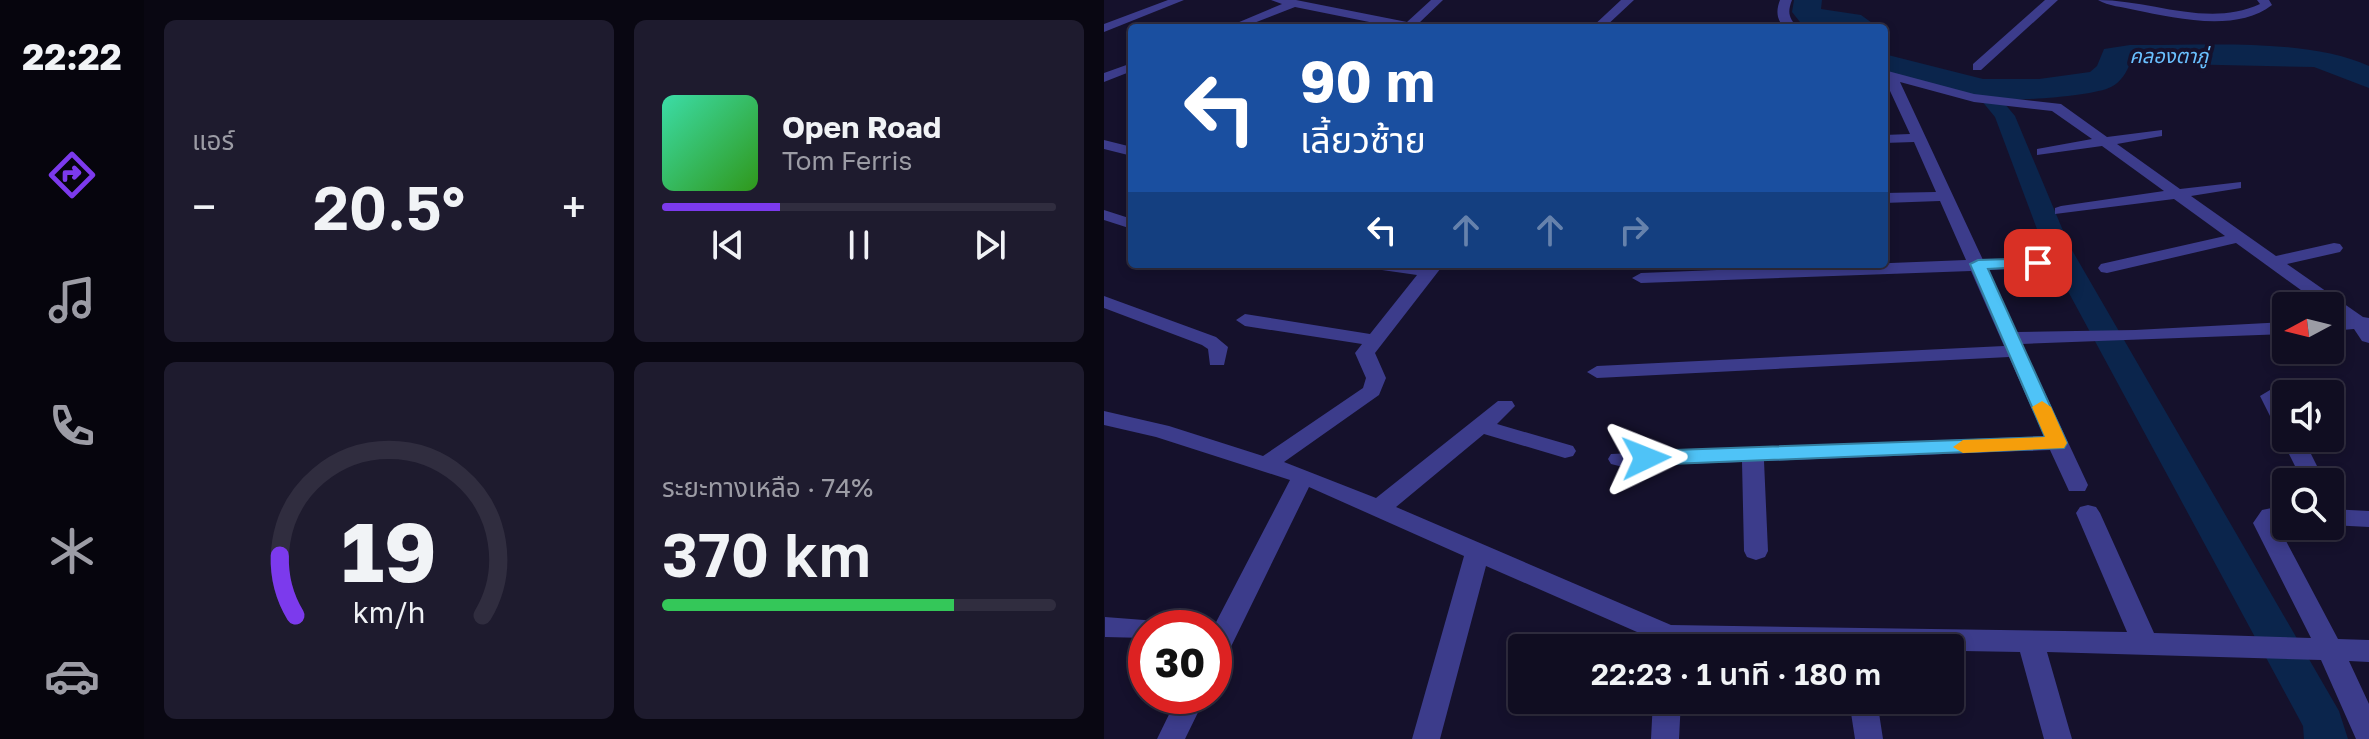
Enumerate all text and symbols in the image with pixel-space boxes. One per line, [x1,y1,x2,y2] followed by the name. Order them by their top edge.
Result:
[22,35,122,78] text: 22:22
[2130,43,2211,69] water label: คลองตาภู่
[1300,47,1435,114] text: 90 m
[1168,56,1272,160] icon: left
[782,109,941,145] text: Open Road
[1300,118,1426,161] text: เลี้ยวซ้าย
[192,125,234,156] text: แอร์
[782,145,912,176] text: Tom Ferris
[44,147,100,203] icon: directions
[313,171,465,243] text: 20.5°
[192,180,216,233] text: −
[562,180,586,233] text: +
[1360,208,1404,252] icon: left
[1444,208,1488,252] icon: ahead
[1528,208,1572,252] icon: ahead
[1612,208,1656,252] icon: right
[706,223,750,267] icon: previous
[837,223,881,267] icon: pause
[968,223,1012,267] icon: next
[2004,229,2072,297] pin
[2016,241,2060,285] icon: arrive
[44,272,100,328] icon: music
[2272,292,2344,364] north arrow
[2272,292,2344,540] map controls
[2272,380,2344,452] button: sound
[44,398,100,454] icon: phone
[1604,416,1688,500] position arrow
[2272,468,2344,540] button: search
[662,472,873,503] text: ระยะทางเหลือ · 74%
[341,500,437,600] text: 19
[662,518,871,590] text: 370 km
[44,523,100,579] icon: climate
[353,595,425,629] text: km/h
[1128,610,1232,714] speed limit sign: 30
[44,648,100,704] icon: car
[1591,656,1881,692] text: 22:23 · 1 นาที · 180 m

